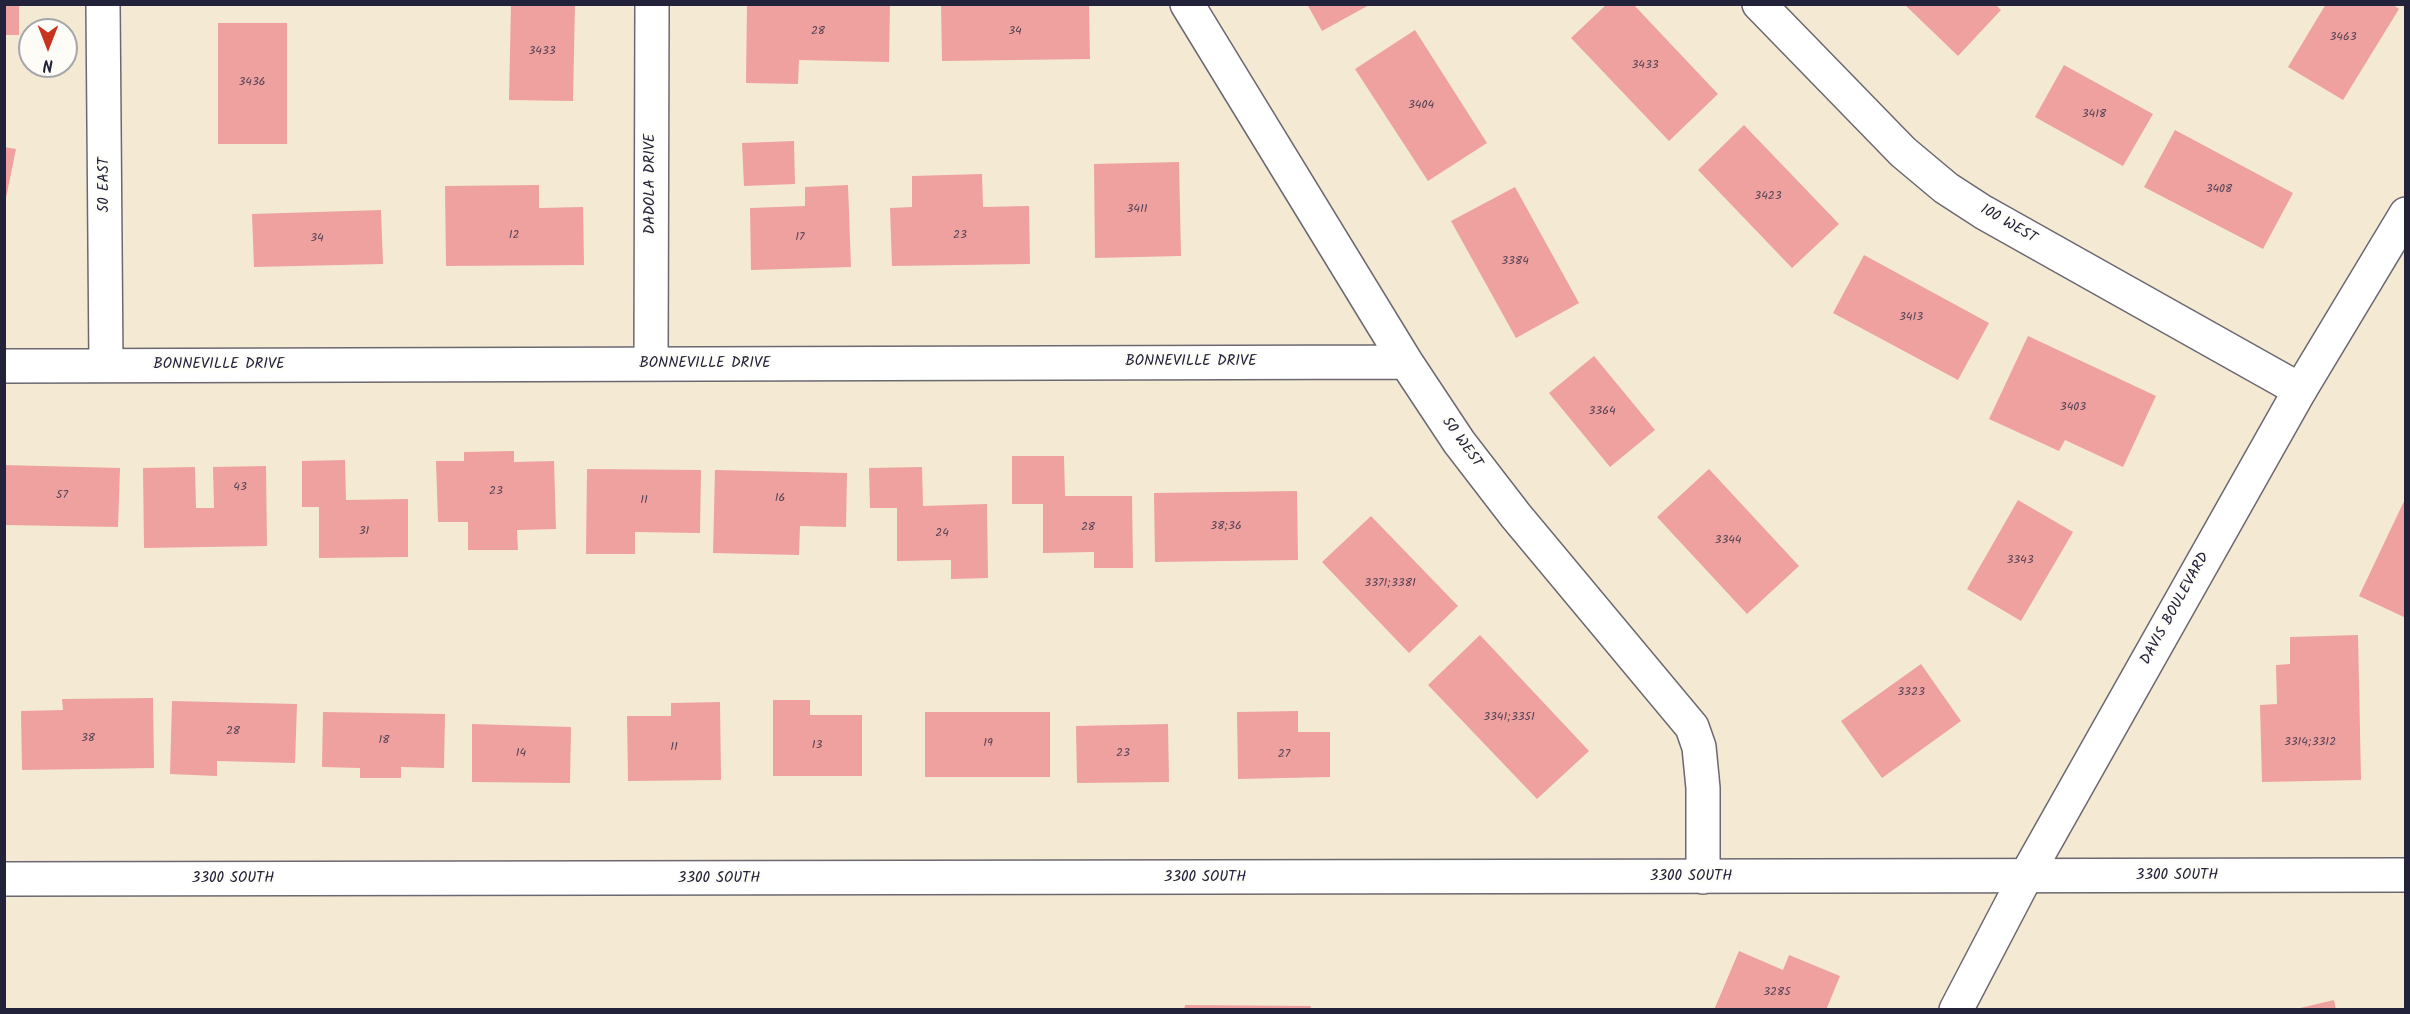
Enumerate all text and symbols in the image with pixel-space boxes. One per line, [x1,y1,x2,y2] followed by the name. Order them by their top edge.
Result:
[18,18,78,78] north arrow
[811,25,825,39] house number: 28
[1008,25,1022,39] house number: 34
[2330,31,2356,45] house number: 3463
[528,45,556,59] house number: 3433
[43,52,53,77] text: N
[1631,59,1659,73] house number: 3433
[239,76,265,90] house number: 3436
[1408,99,1434,113] house number: 3404
[2082,108,2106,122] house number: 3418
[642,134,660,234] street label: DADOLA DRIVE
[96,157,114,213] street label: 50 EAST
[2206,183,2232,197] house number: 3408
[1754,190,1782,204] house number: 3423
[1977,202,2039,248] street label: 100 WEST
[1127,203,1147,217] house number: 3411
[509,229,519,243] house number: 12
[953,229,967,243] house number: 23
[795,231,805,245] house number: 17
[310,232,324,246] house number: 34
[1501,255,1529,269] house number: 3384
[1899,311,1923,325] house number: 3413
[1125,353,1257,371] street label: BONNEVILLE DRIVE
[639,355,771,373] street label: BONNEVILLE DRIVE
[153,356,285,374] street label: BONNEVILLE DRIVE
[2060,401,2086,415] house number: 3403
[1589,405,1615,419] house number: 3364
[1437,414,1485,472] street label: 50 WEST
[233,481,247,495] house number: 43
[489,485,503,499] house number: 23
[56,489,68,503] house number: 57
[775,492,785,506] house number: 16
[640,494,648,508] house number: 11
[1210,520,1242,534] house number: 38;36
[1081,521,1095,535] house number: 28
[359,525,369,539] house number: 31
[935,527,949,541] house number: 24
[1715,534,1741,548] house number: 3344
[2138,550,2214,668] street label: DAVIS BOULEVARD
[2006,554,2034,568] house number: 3343
[1364,577,1416,591] house number: 3371;3381
[1897,686,1925,700] house number: 3323
[1483,711,1535,725] house number: 3341;3351
[226,725,240,739] house number: 28
[81,732,95,746] house number: 38
[379,734,389,748] house number: 18
[2284,736,2336,750] house number: 3314;3312
[983,737,993,751] house number: 19
[812,739,822,753] house number: 13
[670,741,678,755] house number: 11
[516,747,526,761] house number: 14
[1116,747,1130,761] house number: 23
[1278,748,1290,762] house number: 27
[2136,867,2218,885] street label: 3300 SOUTH
[1650,868,1732,886] street label: 3300 SOUTH
[1164,869,1246,887] street label: 3300 SOUTH
[192,870,274,888] street label: 3300 SOUTH
[678,870,760,888] street label: 3300 SOUTH
[1763,986,1791,1000] house number: 3285

